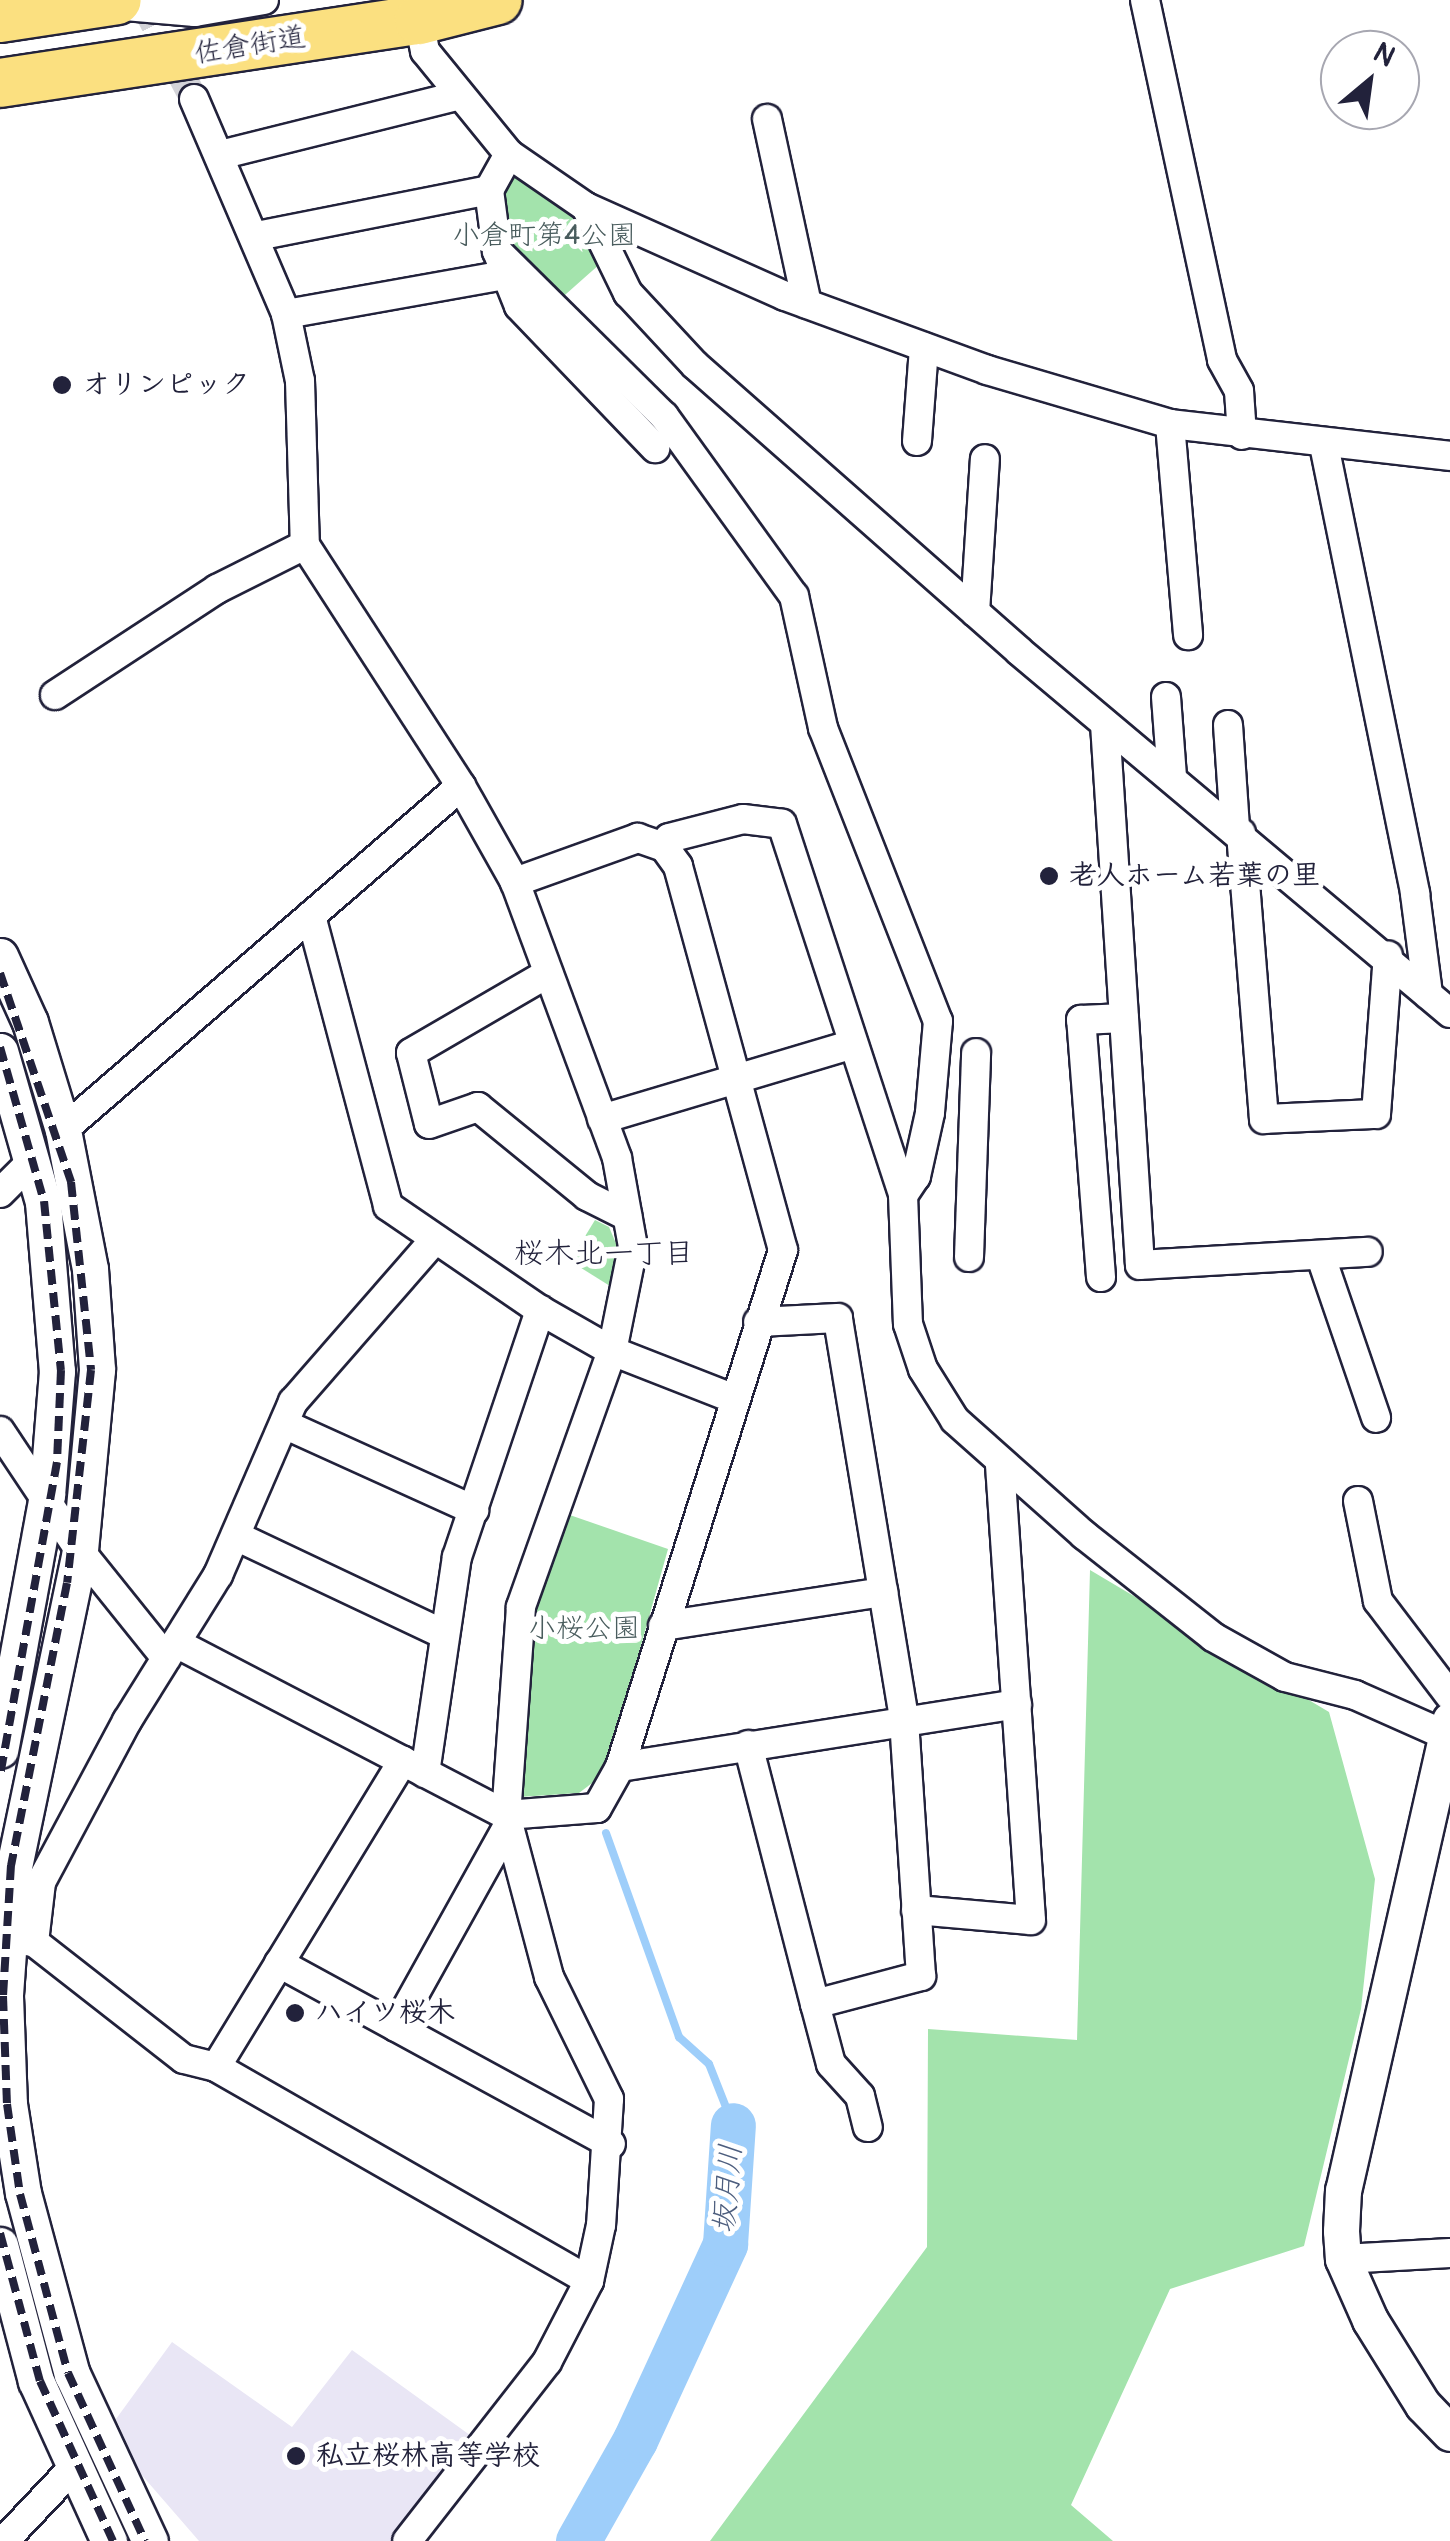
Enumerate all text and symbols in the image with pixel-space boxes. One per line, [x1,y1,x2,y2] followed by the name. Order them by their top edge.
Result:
[192,21,308,71] street label: 佐倉街道
[1320,30,1420,130] north arrow
[1367,35,1401,75] text: N
[452,219,636,253] park label: 小倉町第4公園
[82,368,250,402] place label: オリンピック
[51,374,73,396] marker: オリンピック
[1069,859,1321,893] place label: 老人ホーム若葉の里
[1038,865,1060,887] marker: 老人ホーム若葉の里
[514,1236,694,1272] district label: 桜木北一丁目
[528,1612,640,1646] park label: 小桜公園
[315,1996,455,2030] place label: ハイツ桜木
[284,2002,306,2024] marker: ハイツ桜木
[706,2143,750,2235] water label: 坂月川
[316,2439,540,2473] place label: 私立桜林高等学校
[285,2445,307,2467] marker: 私立桜林高等学校

